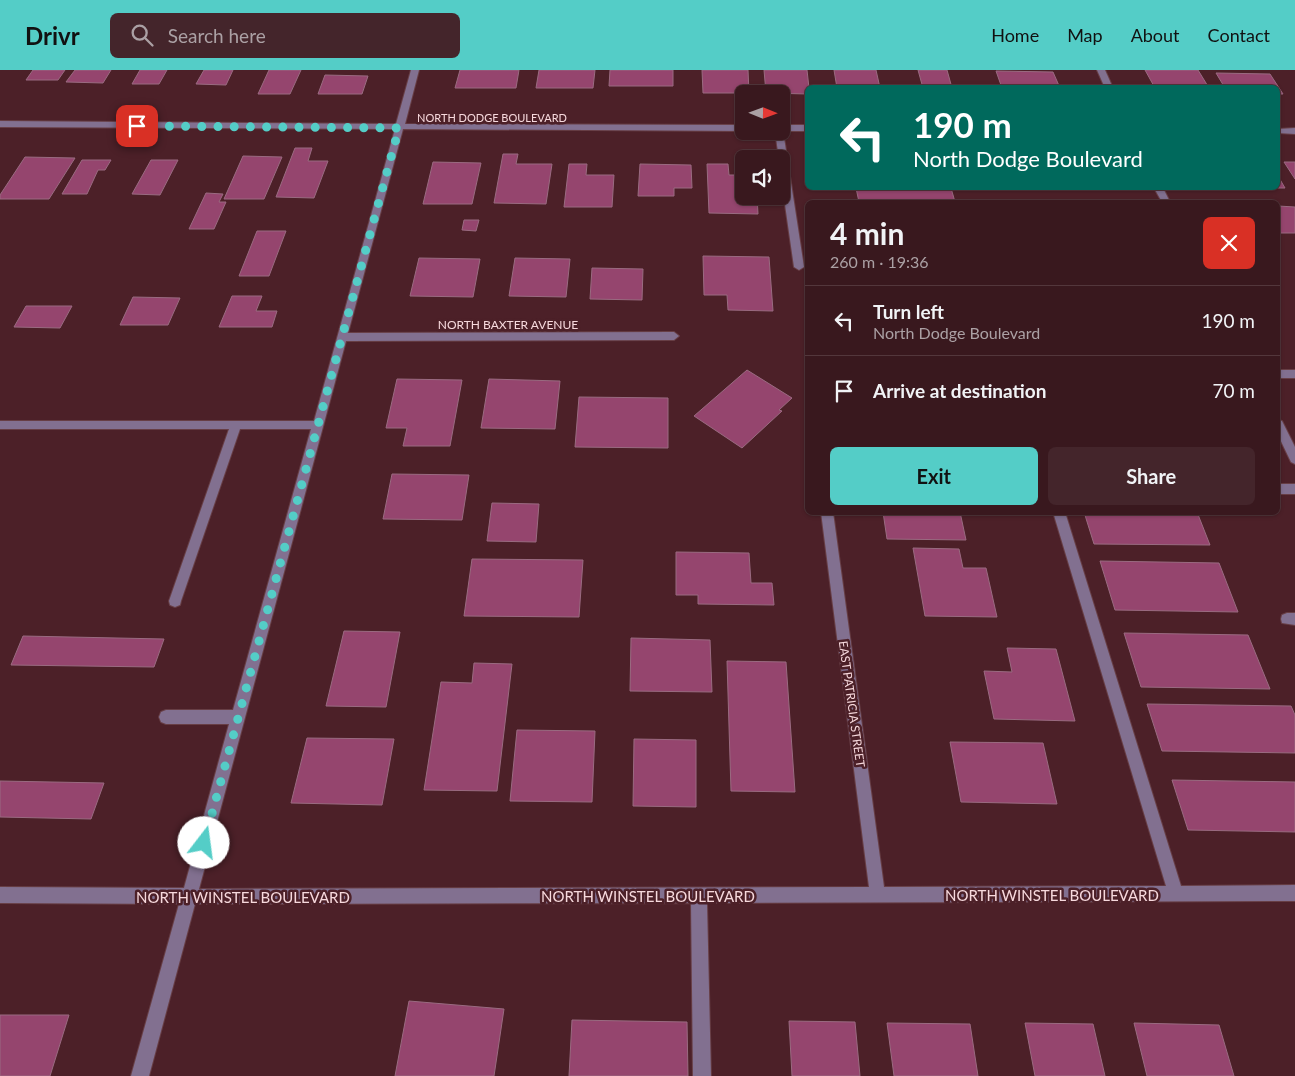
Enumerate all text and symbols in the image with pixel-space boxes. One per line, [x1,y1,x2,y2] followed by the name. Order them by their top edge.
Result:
[110,13,460,58] search box
[25,21,80,50] text: Drivr
[128,21,156,49] icon: search
[168,24,266,47] text: Search here
[991,24,1039,46] text: Home
[1067,24,1103,46] text: Map
[1131,24,1180,46] text: About
[1208,24,1270,46] text: Contact
[735,85,790,140] north arrow
[735,85,790,205] map controls
[913,103,1012,145] text: 190 m
[116,105,158,147] pin
[830,105,895,170] icon: left
[417,111,567,124] street label: NORTH DODGE BOULEVARD
[123,112,151,140] icon: arrive
[913,145,1143,172] text: North Dodge Boulevard
[735,150,790,205] button: sound
[830,215,904,251] text: 4 min
[1203,217,1255,269] button: close
[830,252,929,271] text: 260 m · 19:36
[873,300,944,323] text: Turn left
[830,307,858,335] icon: left
[1201,309,1255,332] text: 190 m
[438,317,578,332] street label: NORTH BAXTER AVENUE
[873,323,1040,342] text: North Dodge Boulevard
[830,377,858,405] icon: arrive
[873,379,1046,402] text: Arrive at destination
[1212,379,1255,402] text: 70 m
[830,447,1038,505] button: Exit
[1048,447,1255,505] button: Share
[836,640,868,768] street label: EAST PATRICIA STREET
[177,816,229,868] position arrow
[945,886,1159,904] street label: NORTH WINSTEL BOULEVARD
[541,887,755,905] street label: NORTH WINSTEL BOULEVARD
[136,888,350,906] street label: NORTH WINSTEL BOULEVARD

